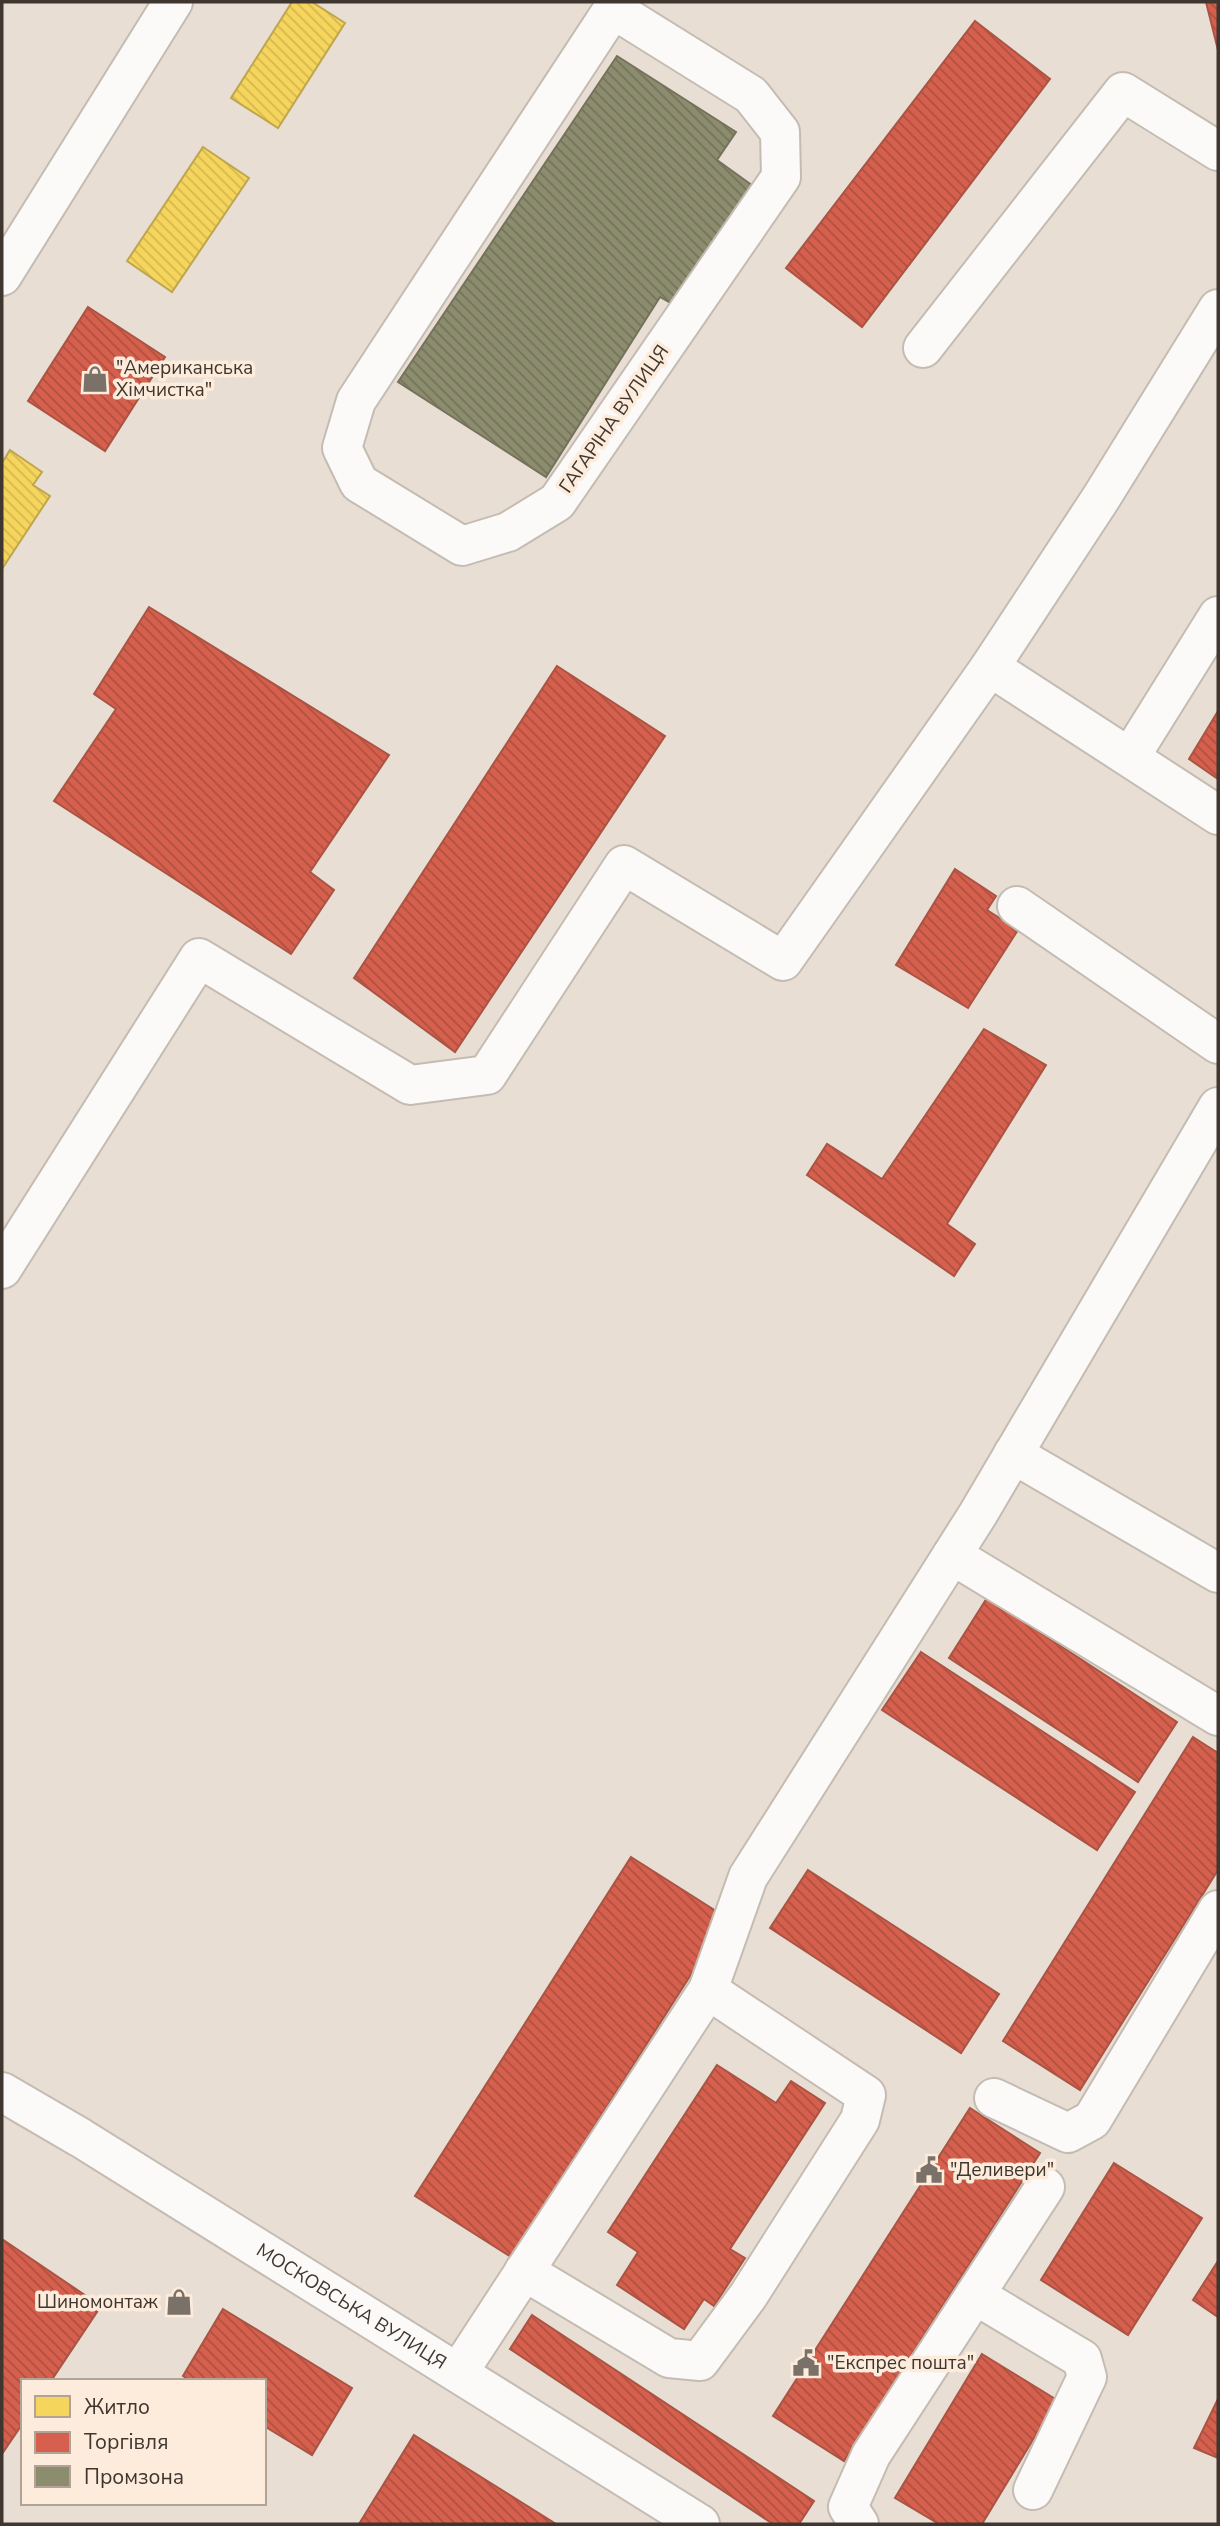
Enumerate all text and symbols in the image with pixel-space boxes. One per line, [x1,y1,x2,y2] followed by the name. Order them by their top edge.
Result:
[553,340,675,498] street label: ГАГАРІНА ВУЛИЦЯ
[116,355,253,403] place label: "Американська Хімчистка"
[80,364,110,394] shop icon: "Американська Хімчистка"
[914,2155,944,2185] public building icon: "Деливери"
[950,2157,1054,2183] place label: "Деливери"
[251,2237,451,2376] street label: МОСКОВСЬКА ВУЛИЦЯ
[164,2287,194,2317] shop icon: Шиномонтаж
[37,2289,158,2315] place label: Шиномонтаж
[791,2348,821,2378] public building icon: "Експрес пошта"
[827,2350,974,2376] place label: "Експрес пошта"
[21,2379,266,2505] legend
[84,2393,150,2421] text: Житло
[84,2428,168,2456] text: Торгівля
[84,2463,184,2491] text: Промзона

